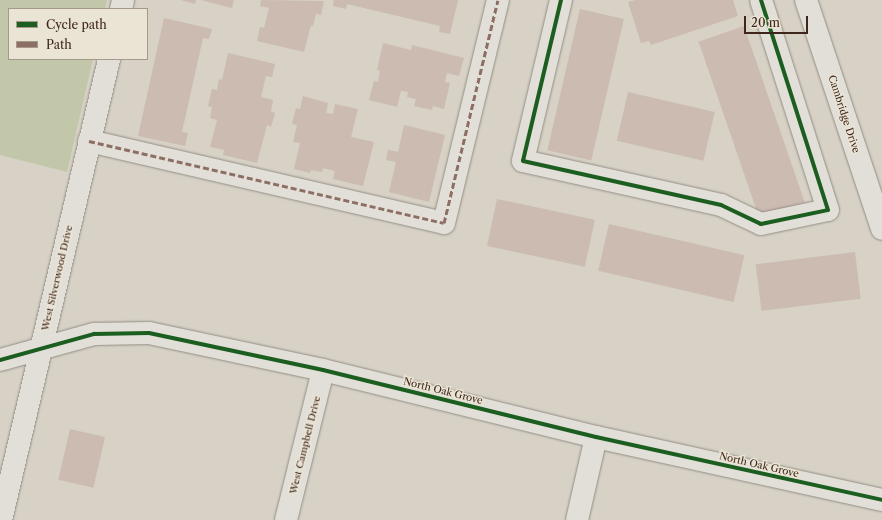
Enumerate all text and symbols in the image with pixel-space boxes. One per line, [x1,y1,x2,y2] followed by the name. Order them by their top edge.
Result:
[8,8,148,60] legend
[746,8,810,34] scale bar
[751,15,780,30] text: 20 m
[46,17,107,32] text: Cycle path
[46,37,72,52] text: Path
[826,74,862,154] street label: Cambridge Drive
[39,224,75,332] street label: West Silverwood Drive
[402,375,484,407] street label: North Oak Grove
[287,395,323,495] street label: West Campbell Drive
[718,450,800,480] street label: North Oak Grove

